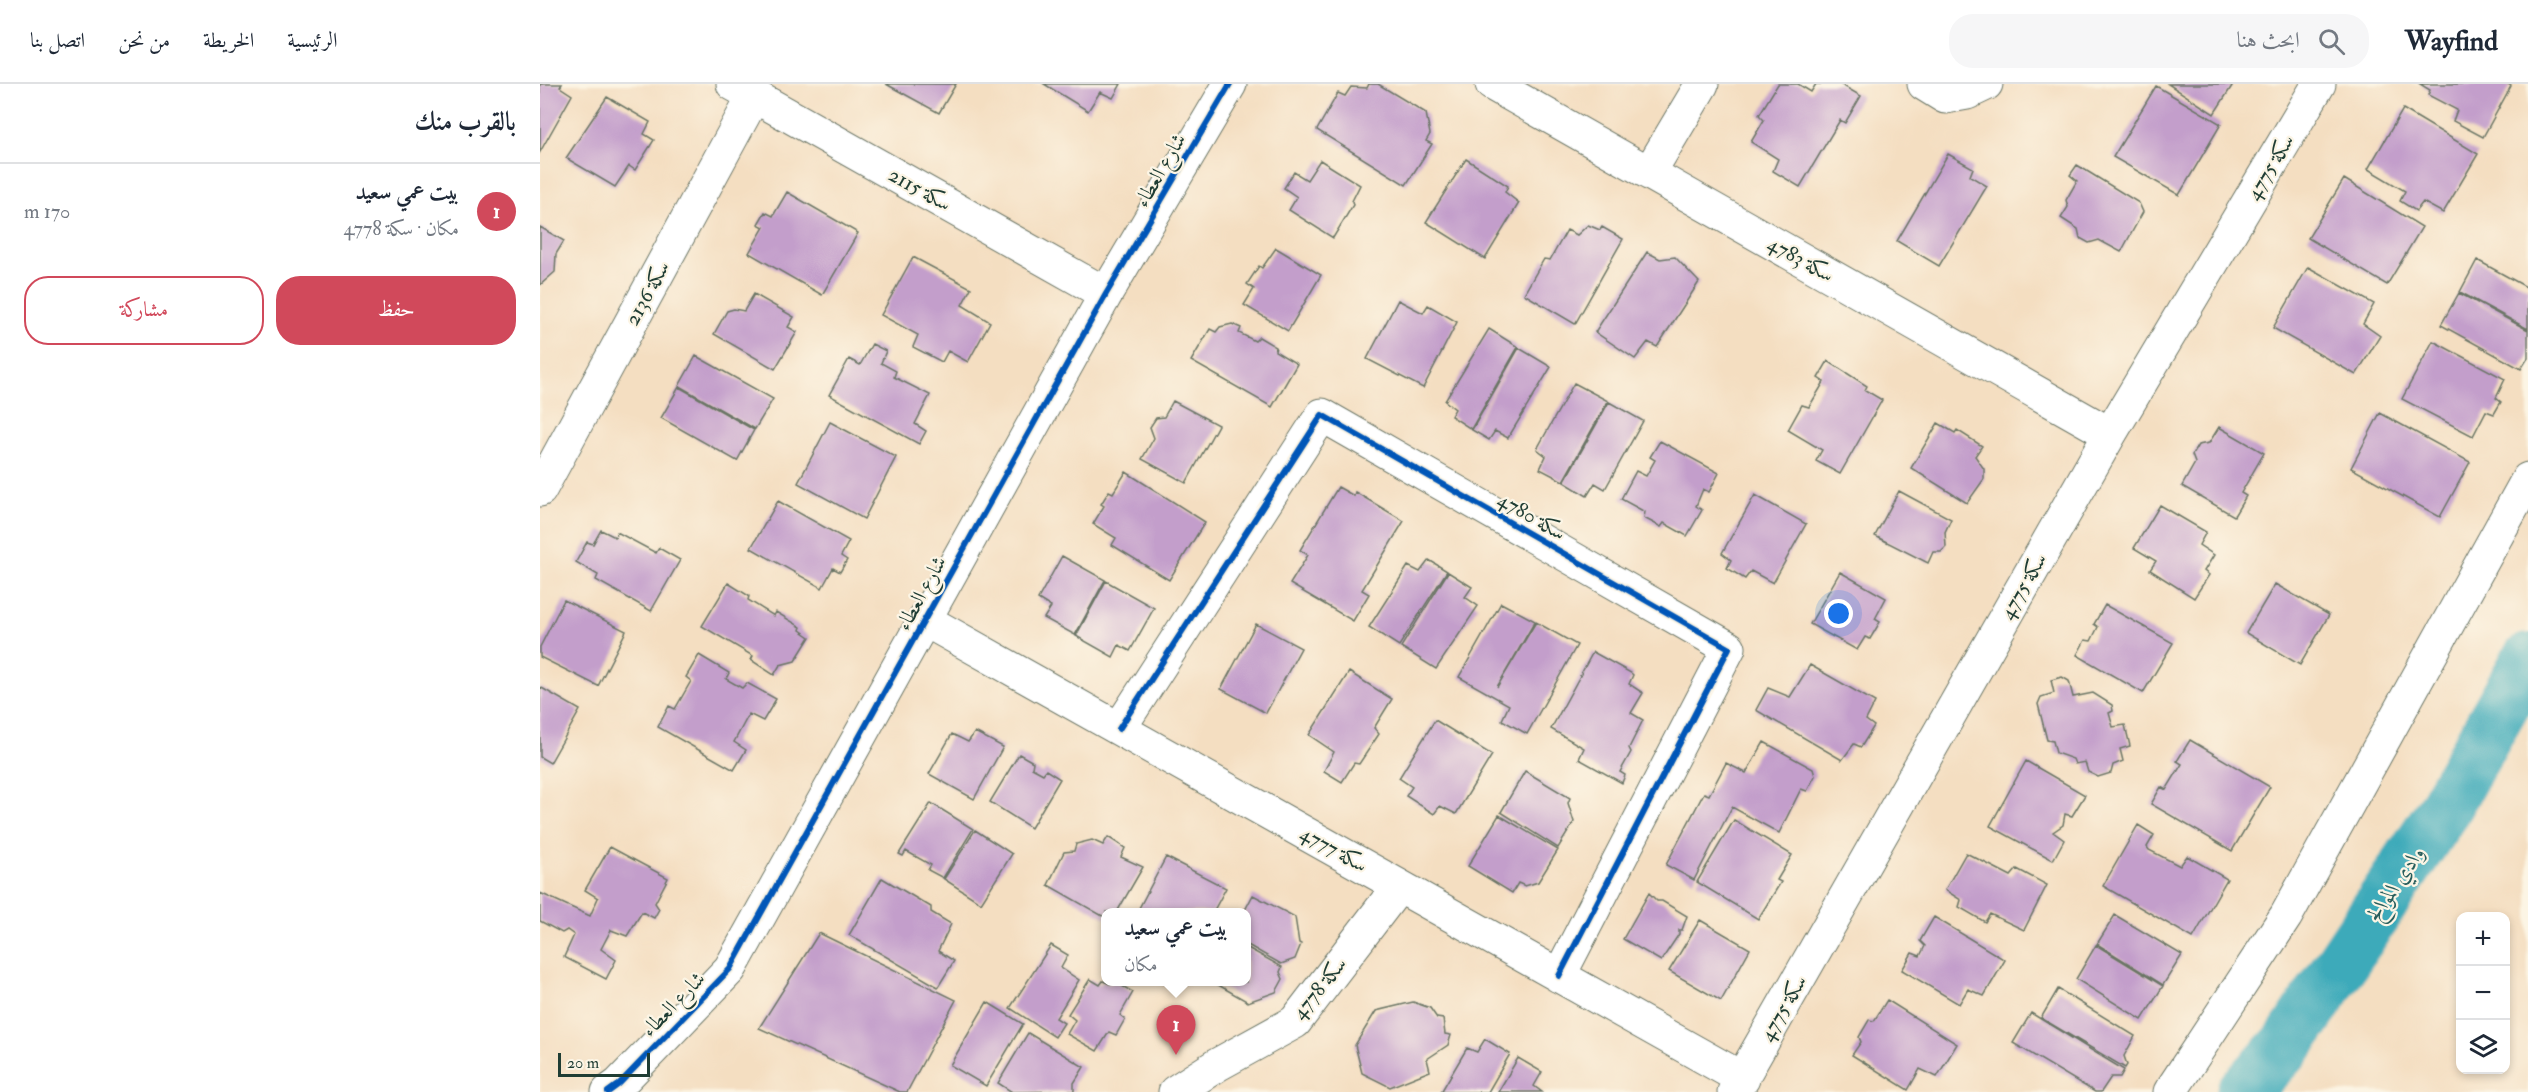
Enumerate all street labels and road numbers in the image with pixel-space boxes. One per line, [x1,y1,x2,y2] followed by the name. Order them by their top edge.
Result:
[1128,128,1196,214] street label: شارع العطاء
[2240,129,2301,205] street label: سكة 4775
[883,161,956,218] street label: سكة 2115
[1763,230,1839,289] street label: سكة 4783
[619,256,676,330] street label: سكة 2136
[1493,486,1571,547] street label: سكة 4780
[1994,548,2053,624] street label: سكة 4775
[890,551,956,637] street label: شارع العطاء
[1295,820,1372,879] street label: سكة 4777
[1286,951,1353,1025] street label: سكة 4778
[635,966,714,1046] street label: شارع العطاء
[1754,970,1813,1046] street label: سكة 4775

